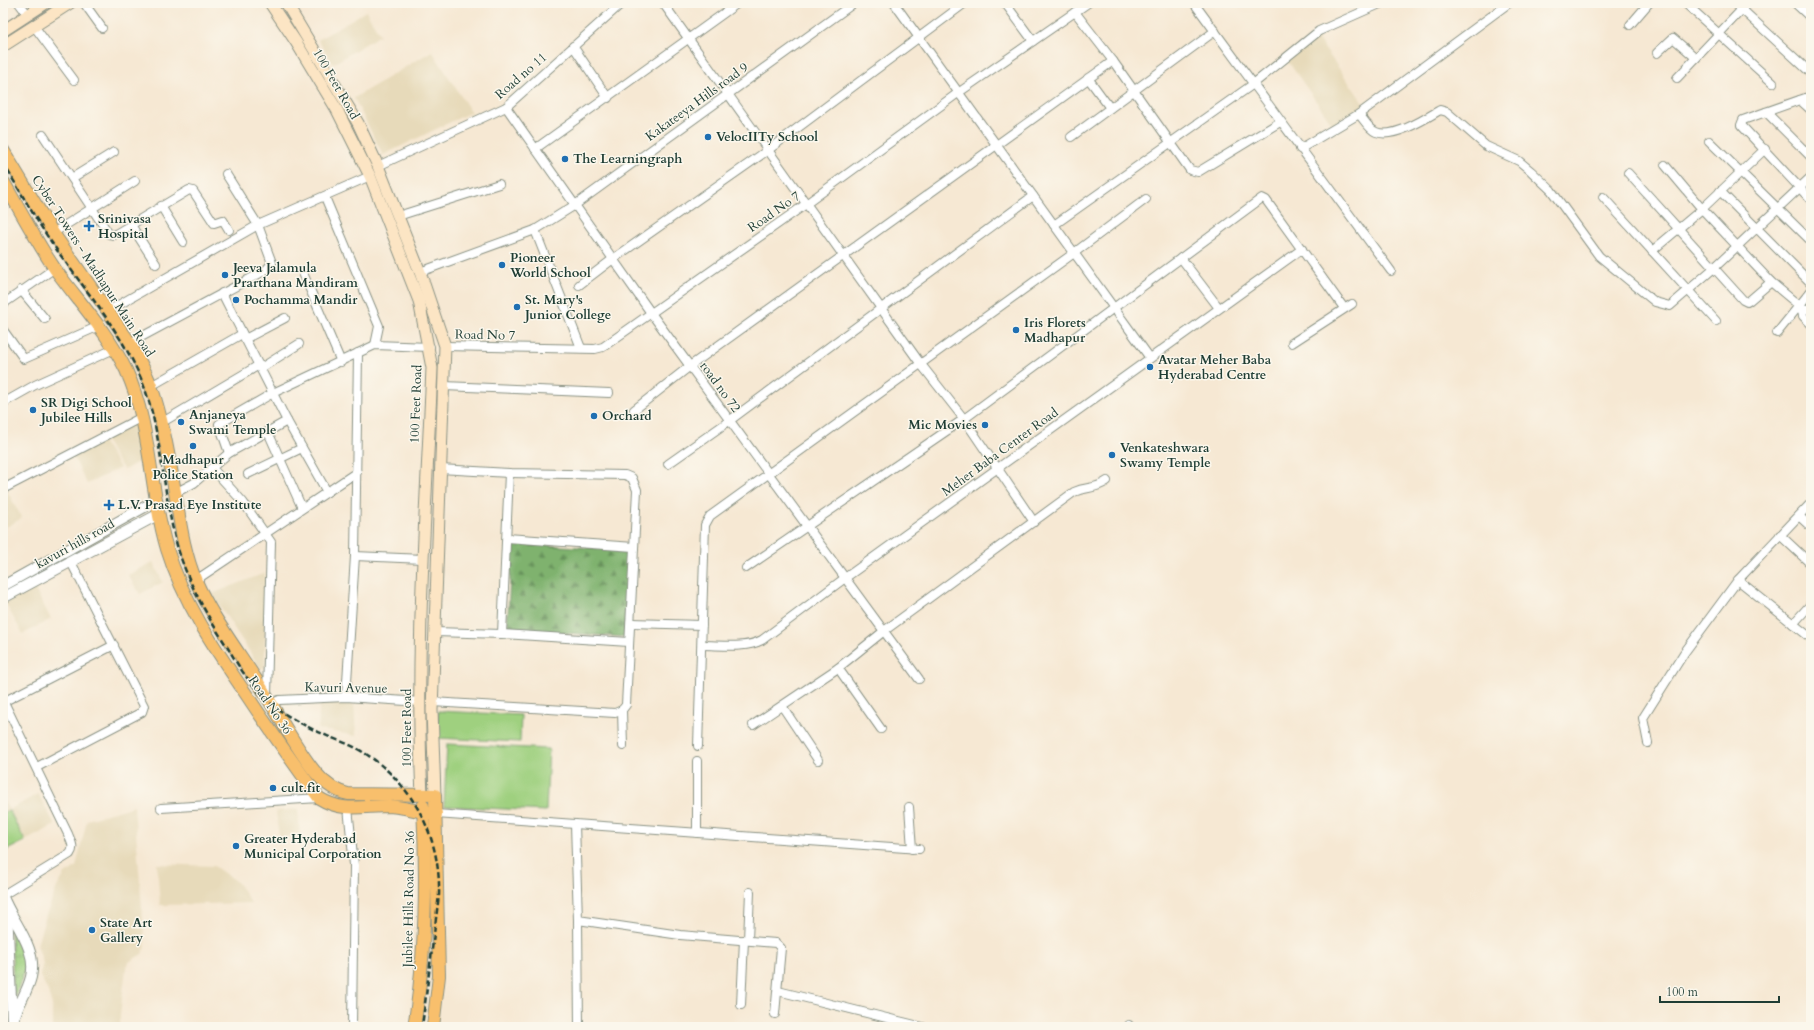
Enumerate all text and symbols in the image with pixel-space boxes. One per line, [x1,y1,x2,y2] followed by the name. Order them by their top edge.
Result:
[308,45,364,123] street label: 100 Feet Road
[491,48,551,104] street label: Road no 11
[642,58,752,145] street label: Kakateeya Hills road 9
[716,128,818,146] place label: VelocIITy School
[703,132,713,142] marker: VelocIITy School
[573,150,682,168] place label: The Learningraph
[560,154,570,164] marker: The Learningraph
[27,172,159,360] street label: Cyber Towers - Madhapur Main Road
[744,187,804,237] street label: Road No 7
[98,210,152,243] place label: Srinivasa Hospital
[83,220,95,232] marker: Srinivasa Hospital
[509,249,591,282] place label: Pioneer World School
[231,259,358,292] place label: Jeeva Jalamula Prarthana Mandiram
[497,260,507,270] marker: Pioneer World School
[220,270,230,280] marker: Jeeva Jalamula Prarthana Mandiram
[244,291,358,309] place label: Pochamma Mandir
[523,291,611,324] place label: St. Mary's Junior College
[231,295,241,305] marker: Pochamma Mandir
[512,302,522,312] marker: St. Mary's Junior College
[1024,314,1086,347] place label: Iris Florets Madhapur
[455,325,516,345] street label: Road No 7
[1011,325,1021,335] marker: Iris Florets Madhapur
[1158,351,1272,384] place label: Avatar Meher Baba Hyderabad Centre
[695,358,745,416] street label: road no 72
[1145,362,1155,372] marker: Avatar Meher Baba Hyderabad Centre
[406,364,426,444] street label: 100 Feet Road
[39,394,132,427] place label: SR Digi School Jubilee Hills
[938,404,1062,500] street label: Meher Baba Center Road
[28,405,38,415] marker: SR Digi School Jubilee Hills
[189,406,276,439] place label: Anjaneya Swami Temple
[602,407,652,425] place label: Orchard
[589,411,599,421] marker: Orchard
[908,416,977,434] place label: Mic Movies
[176,417,186,427] marker: Anjaneya Swami Temple
[980,420,990,430] marker: Mic Movies
[1120,439,1211,472] place label: Venkateshwara Swamy Temple
[188,441,198,451] marker: Madhapur Police Station
[1107,450,1117,460] marker: Venkateshwara Swamy Temple
[153,451,234,484] place label: Madhapur Police Station
[118,496,262,514] place label: L.V. Prasad Eye Institute
[103,499,115,511] marker: L.V. Prasad Eye Institute
[32,515,118,573] street label: kavuri hills road
[244,672,296,738] street label: Road No 36
[304,678,388,698] street label: Kavuri Avenue
[398,688,416,767] street label: 100 Feet Road
[281,779,321,797] place label: cult.fit
[268,783,278,793] marker: cult.fit
[244,830,382,863] place label: Greater Hyderabad Municipal Corporation
[399,830,419,970] street label: Jubilee Hills Road No 36
[231,841,241,851] marker: Greater Hyderabad Municipal Corporation
[100,914,152,947] place label: State Art Gallery
[87,925,97,935] marker: State Art Gallery
[1660,978,1779,1004] scale bar
[1666,984,1699,1000] text: 100 m

